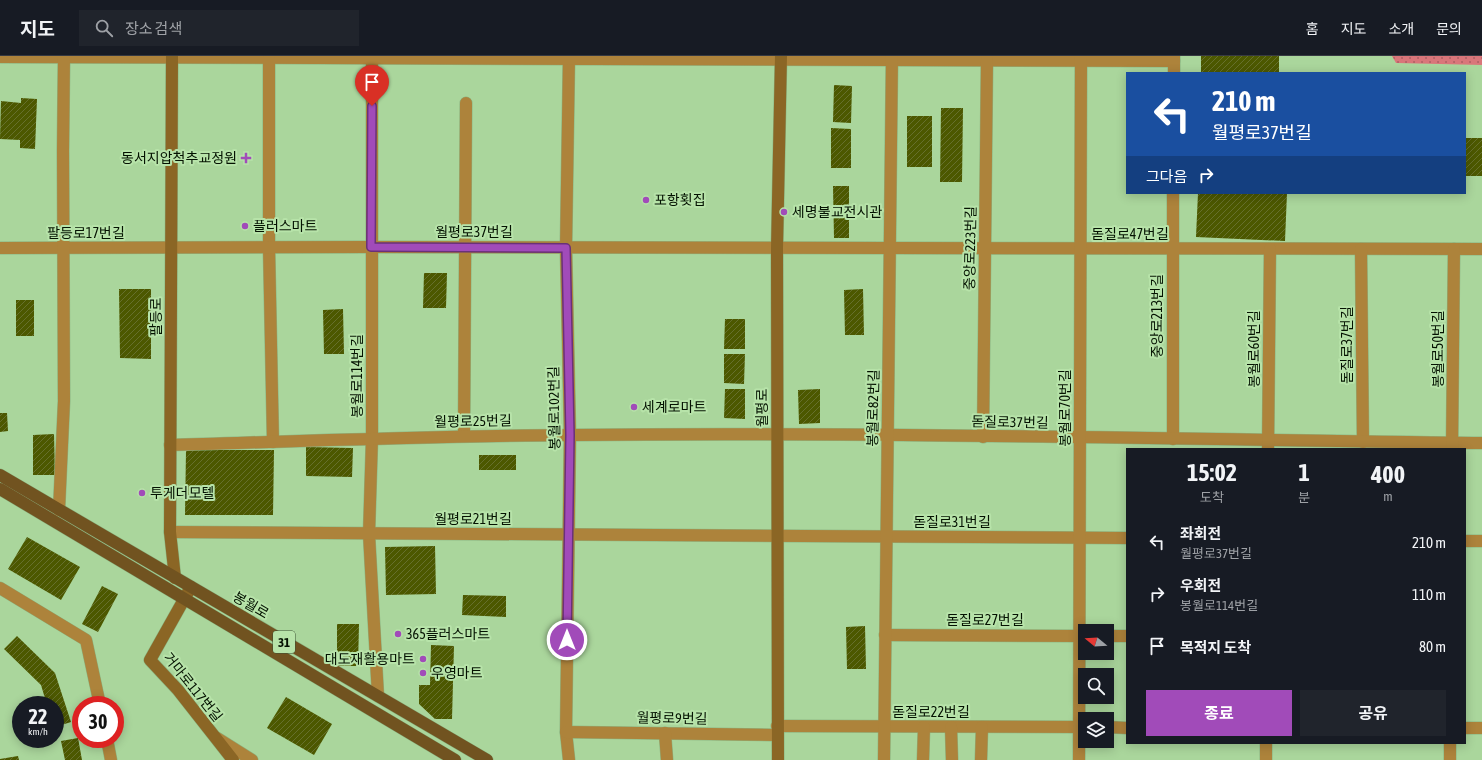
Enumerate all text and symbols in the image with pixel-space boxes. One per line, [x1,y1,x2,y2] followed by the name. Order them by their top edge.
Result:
[79,10,359,46] search box
[93,17,115,39] icon: search
[20,18,55,40] text: 지도
[125,20,182,37] text: 장소 검색
[1306,21,1319,37] text: 홈
[1341,21,1366,37] text: 지도
[1388,21,1414,37] text: 소개
[1436,21,1462,37] text: 문의
[355,65,389,106] pin
[361,71,383,93] icon: arrive
[1212,85,1275,117] text: 210 m
[1146,88,1198,140] icon: left
[1212,122,1312,143] text: 월평로37번길
[121,150,237,166] place label: 동서지압척추교정원
[240,152,252,164] marker: 동서지압척추교정원
[1195,164,1217,186] icon: right
[1146,168,1187,185] text: 그다음
[654,192,706,208] place label: 포항횟집
[641,195,651,205] marker: 포항횟집
[792,204,882,220] place label: 세명불교전시관
[961,206,979,290] street label: 중앙로223번길
[779,207,789,217] marker: 세명불교전시관
[253,218,318,234] place label: 플러스마트
[240,221,250,231] marker: 플러스마트
[435,224,513,240] street label: 월평로37번길
[47,225,125,241] street label: 팔등로17번길
[1091,226,1169,242] street label: 돋질로47번길
[1149,274,1165,358] street label: 중앙로213번길
[148,298,164,336] street label: 팔등로
[1339,306,1355,384] street label: 돋질로37번길
[1246,310,1262,388] street label: 봉월로60번길
[1430,310,1446,388] street label: 봉월로50번길
[349,334,365,418] street label: 봉월로114번길
[545,366,563,450] street label: 봉월로102번길
[864,369,882,447] street label: 봉월로82번길
[1057,369,1073,447] street label: 봉월로70번길
[754,389,770,427] street label: 월평로
[642,399,707,415] place label: 세계로마트
[629,402,639,412] marker: 세계로마트
[434,412,512,430] street label: 월평로25번길
[971,413,1049,431] street label: 돋질로37번길
[1187,459,1237,486] text: 15:02
[1298,459,1310,486] text: 1
[1371,461,1405,488] text: 400
[150,485,214,501] place label: 투게더모텔
[137,488,147,498] marker: 투게더모텔
[1383,489,1393,504] text: m
[1200,490,1224,505] text: 도착
[1298,490,1310,505] text: 분
[434,511,512,527] street label: 월평로21번길
[913,514,991,530] street label: 돋질로31번길
[1180,525,1221,542] text: 좌회전
[1146,531,1168,553] icon: left
[1412,534,1446,551] text: 210 m
[1180,546,1252,561] text: 월평로37번길
[1180,577,1221,594] text: 우회전
[1146,583,1168,605] icon: right
[1412,586,1446,603] text: 110 m
[230,588,272,622] street label: 봉월로
[1180,598,1258,613] text: 봉월로114번길
[946,612,1024,628] street label: 돋질로27번길
[546,619,588,661] position arrow
[1078,624,1114,660] north arrow
[1078,624,1114,748] map controls
[406,626,490,642] place label: 365플러스마트
[393,629,403,639] marker: 365플러스마트
[273,631,295,653] road number: 31
[1146,635,1168,657] icon: arrive
[1419,638,1446,655] text: 80 m
[1180,639,1251,656] text: 목적지 도착
[160,649,226,725] street label: 거마로117번길
[325,651,415,667] place label: 대도재활용마트
[418,654,428,664] marker: 대도재활용마트
[431,665,483,681] place label: 우영마트
[418,668,428,678] marker: 우영마트
[1078,668,1114,704] button: search
[1146,690,1292,736] button: 종료
[1300,690,1446,736] button: 공유
[72,696,124,748] speed limit sign: 30
[892,704,970,720] street label: 돋질로22번길
[29,705,47,728] text: 22
[636,709,708,727] street label: 월평로9번길
[1078,712,1114,748] button: layers
[28,726,48,737] text: km/h

